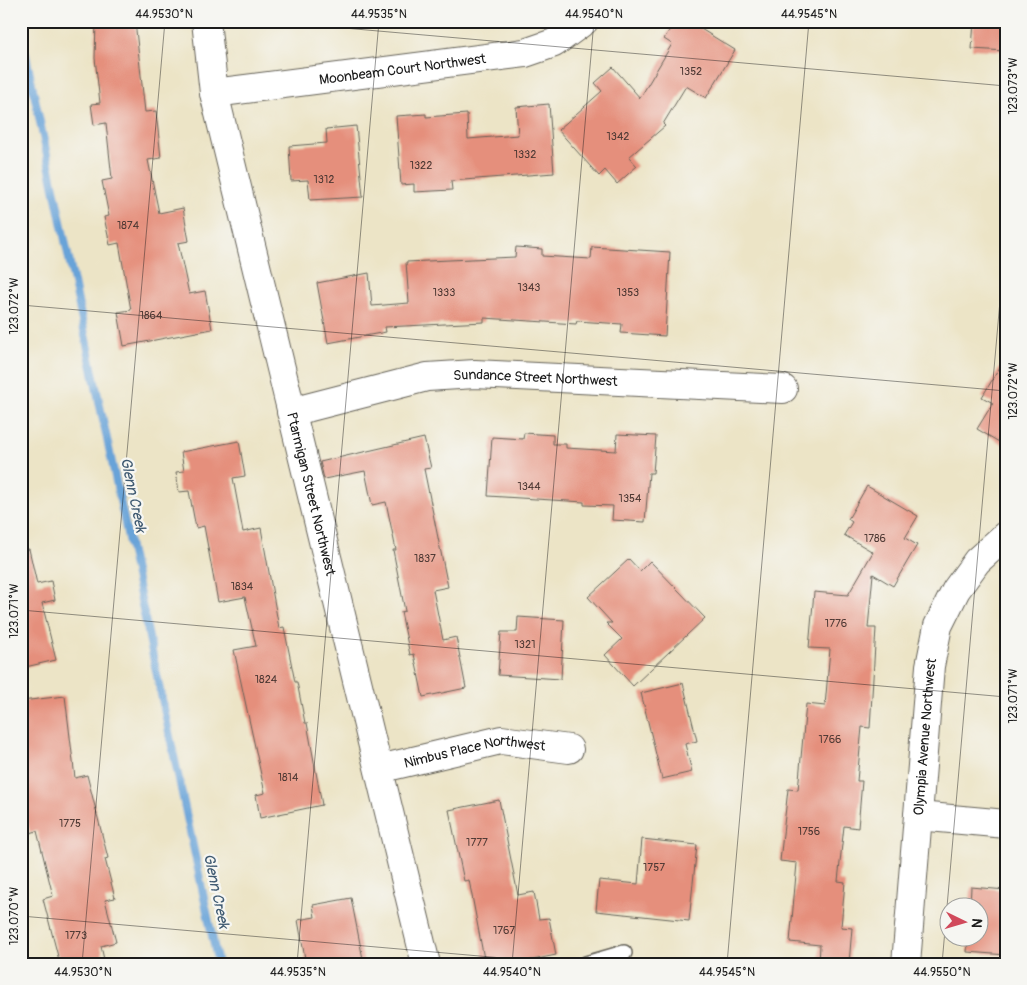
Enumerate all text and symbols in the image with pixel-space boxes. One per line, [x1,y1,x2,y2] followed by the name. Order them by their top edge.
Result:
[135,7,193,22] text: 44.9530°N
[351,7,407,22] text: 44.9535°N
[565,7,623,22] text: 44.9540°N
[781,7,837,22] text: 44.9545°N
[318,50,487,88] street label: Moonbeam Court Northwest
[1006,57,1021,115] text: 123.073°W
[680,65,702,78] house number: 1352
[607,130,629,143] house number: 1342
[514,148,536,161] house number: 1332
[410,159,432,172] house number: 1322
[314,173,334,186] house number: 1312
[117,219,140,232] house number: 1874
[7,277,22,335] text: 123.072°W
[518,281,540,294] house number: 1343
[433,286,455,299] house number: 1333
[617,286,639,299] house number: 1353
[140,309,163,322] house number: 1864
[1006,362,1021,420] text: 123.072°W
[453,365,618,389] street label: Sundance Street Northwest
[283,410,340,578] street label: Ptarmigan Street Northwest
[116,456,151,536] water label: Glenn Creek
[517,480,541,493] house number: 1344
[619,492,642,505] house number: 1354
[864,532,886,545] house number: 1786
[414,552,436,565] house number: 1837
[231,580,254,593] house number: 1834
[7,583,22,639] text: 123.071°W
[825,617,847,630] house number: 1776
[515,638,535,651] house number: 1321
[909,656,940,816] street label: Olympia Avenue Northwest
[1006,668,1021,724] text: 123.071°W
[255,673,278,686] house number: 1824
[402,731,547,771] street label: Nimbus Place Northwest
[819,733,841,746] house number: 1766
[278,771,299,784] house number: 1814
[59,817,81,830] house number: 1775
[798,825,820,838] house number: 1756
[466,836,488,849] house number: 1777
[199,852,234,932] water label: Glenn Creek
[643,861,665,874] house number: 1757
[7,887,22,945] text: 123.070°W
[940,898,990,948] north arrow
[968,918,985,929] text: N
[493,924,515,937] house number: 1767
[65,929,87,942] house number: 1773
[54,965,112,980] text: 44.9530°N
[270,965,326,980] text: 44.9535°N
[483,965,541,980] text: 44.9540°N
[699,965,755,980] text: 44.9545°N
[913,965,971,980] text: 44.9550°N

